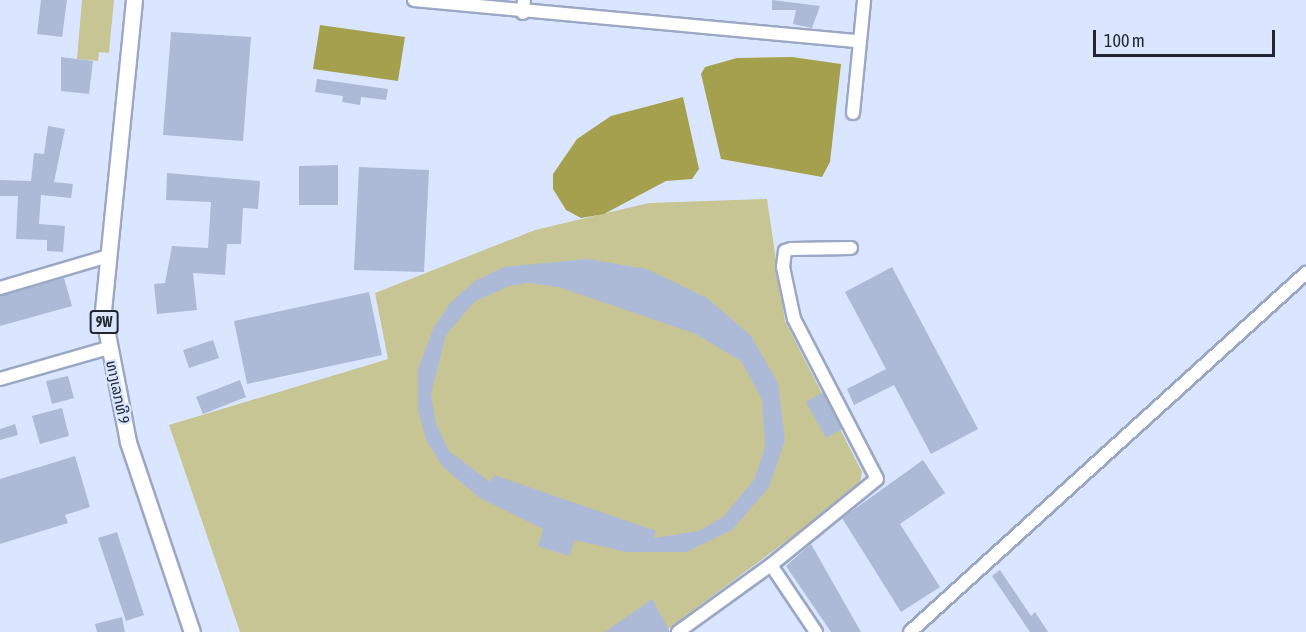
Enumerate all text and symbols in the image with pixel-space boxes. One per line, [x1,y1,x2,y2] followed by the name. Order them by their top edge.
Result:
[1096,18,1278,56] scale bar
[1104,30,1145,51] text: 100 m
[89,311,119,333] road number: 9W
[103,359,133,425] street label: ທາງເລກທີ 9

